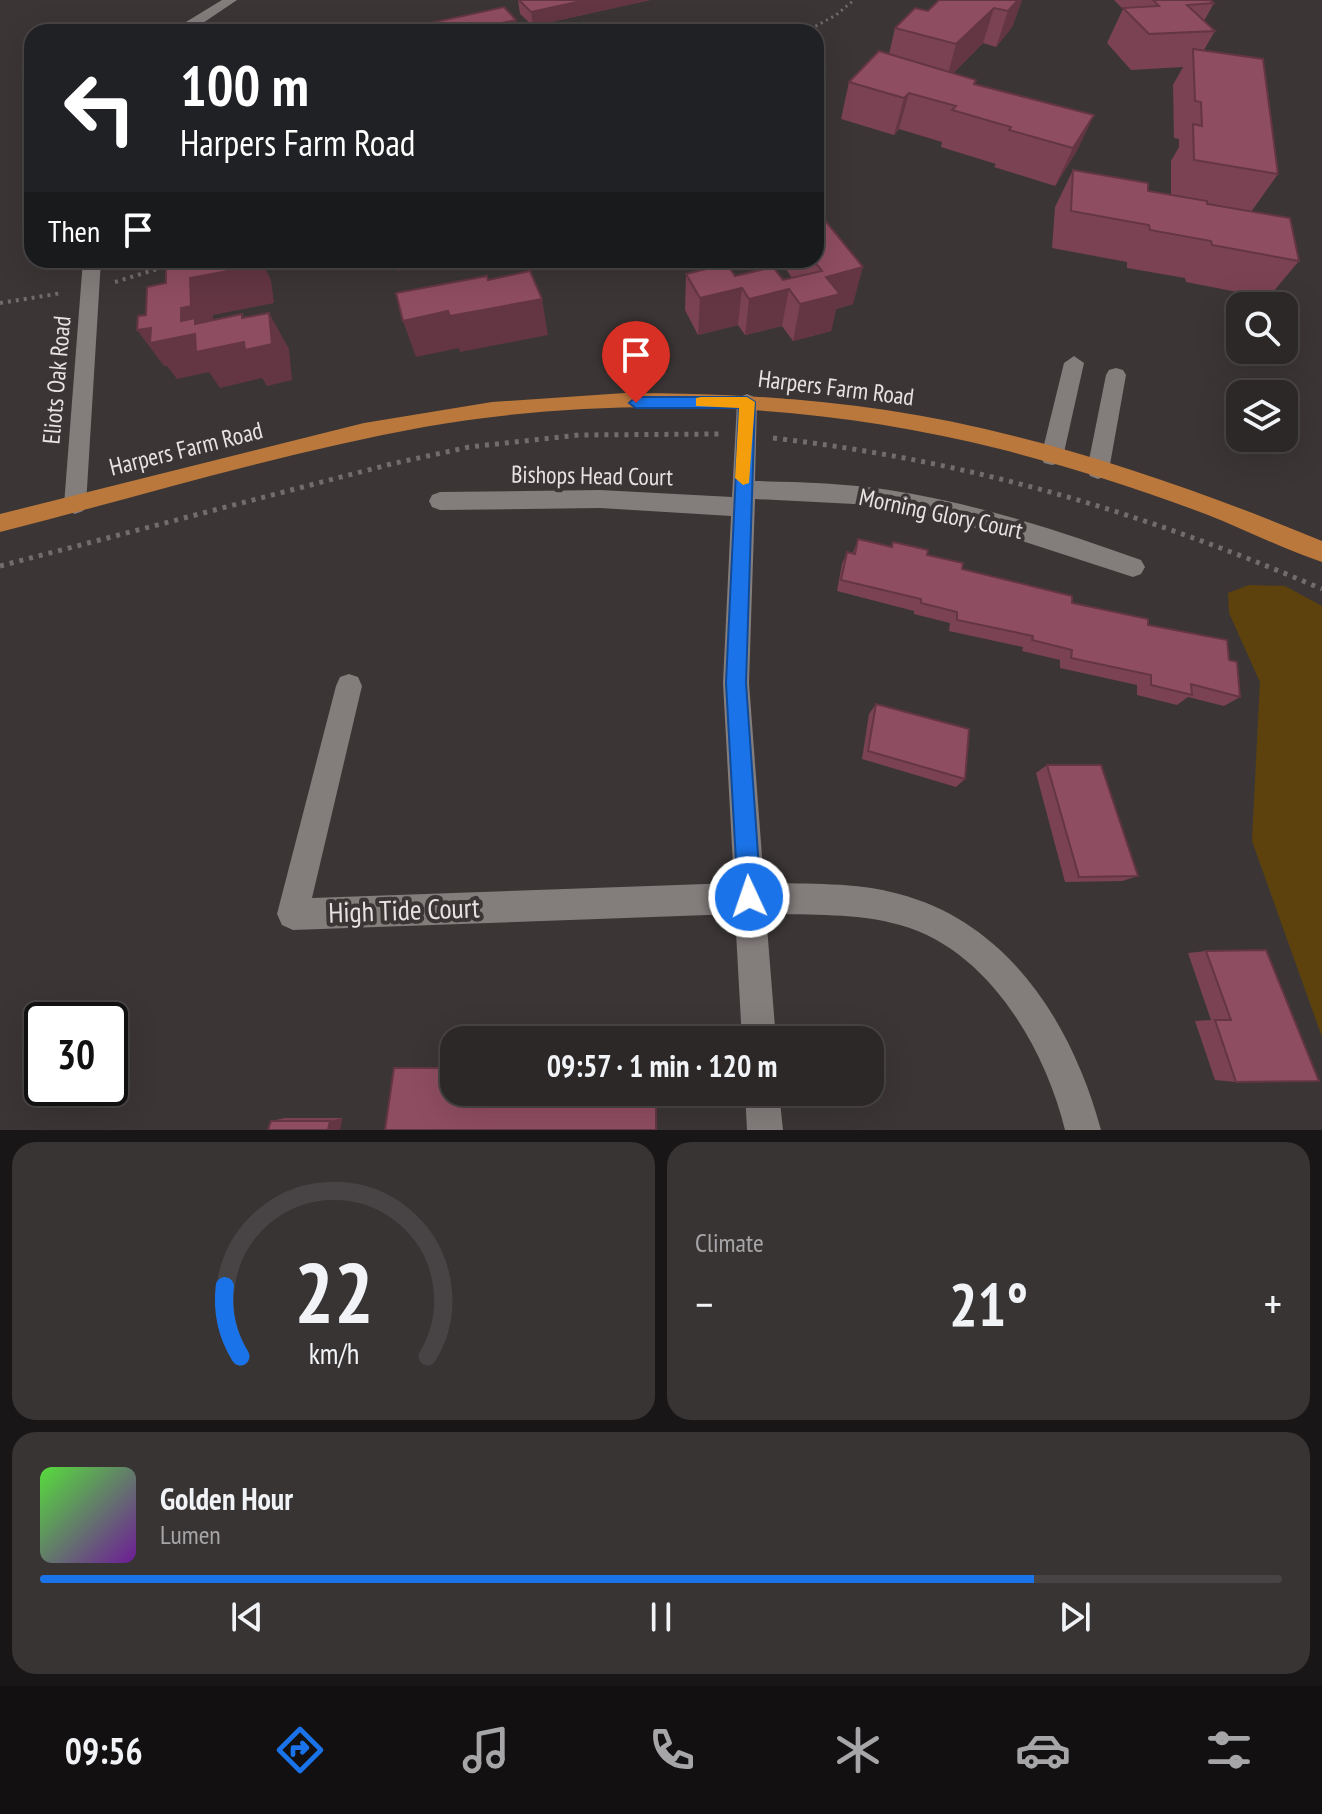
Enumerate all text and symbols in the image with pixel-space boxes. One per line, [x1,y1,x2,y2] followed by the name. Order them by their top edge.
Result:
[180,49,309,121] text: 100 m
[48,56,152,160] icon: left
[180,119,415,166] text: Harpers Farm Road
[116,208,160,252] icon: arrive
[48,211,100,250] text: Then
[1226,292,1298,452] map controls
[1226,292,1298,364] button: search
[35,314,78,445] street label: Eliots Oak Road
[602,321,670,403] pin
[614,333,658,377] icon: arrive
[756,363,916,412] street label: Harpers Farm Road
[1226,380,1298,452] button: layers
[106,414,266,483] street label: Harpers Farm Road
[511,459,674,492] street label: Bishops Head Court
[856,481,1026,546] street label: Morning Glory Court
[707,855,791,939] position arrow
[328,888,481,931] street label: High Tide Court
[24,1002,128,1106] speed limit sign: 30
[547,1046,777,1085] text: 09:57 · 1 min · 120 m
[695,1226,764,1259] text: Climate
[294,1238,373,1346] text: 22
[949,1265,1028,1343] text: 21°
[695,1275,713,1332] text: −
[1264,1275,1282,1332] text: +
[308,1335,359,1372] text: km/h
[160,1479,293,1518] text: Golden Hour
[160,1518,221,1551] text: Lumen
[225,1595,269,1639] icon: previous
[639,1595,683,1639] icon: pause
[1053,1595,1097,1639] icon: next
[272,1722,328,1778] icon: directions
[458,1722,514,1778] icon: music
[644,1722,700,1778] icon: phone
[830,1722,886,1778] icon: climate
[1015,1722,1071,1778] icon: car
[1201,1722,1257,1778] icon: filters
[65,1727,143,1774] text: 09:56

